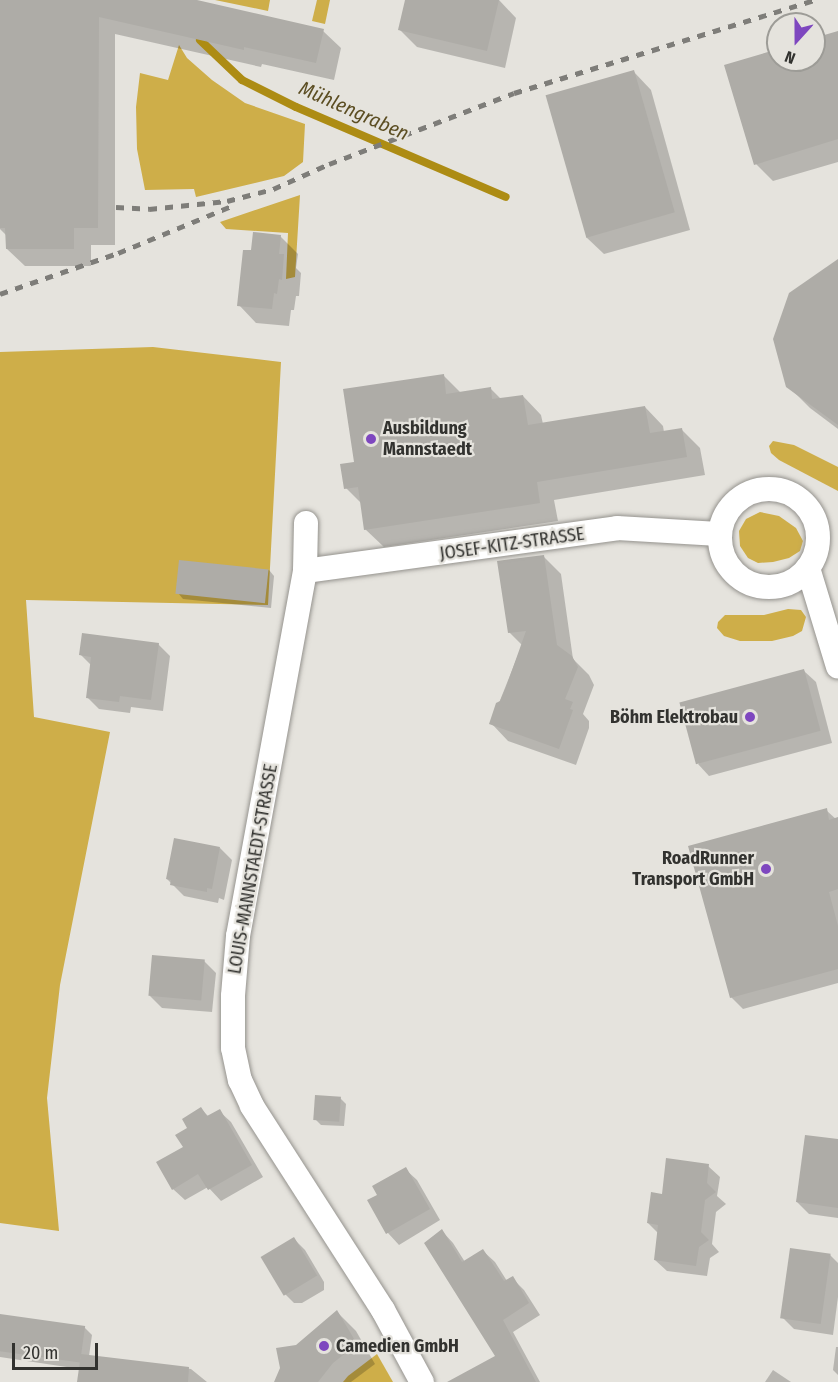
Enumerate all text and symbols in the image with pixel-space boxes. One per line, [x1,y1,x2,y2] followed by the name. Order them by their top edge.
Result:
[766,12,826,72] north arrow
[782,47,798,68] text: N
[295,76,413,146] water label: Mühlengraben
[383,418,472,460] place label: Ausbildung Mannstaedt
[364,432,378,446] marker: Ausbildung Mannstaedt
[438,523,586,565] street label: JOSEF-KITZ-STRASSE
[610,706,738,728] place label: Böhm Elektrobau
[743,710,757,724] marker: Böhm Elektrobau
[224,762,282,976] street label: LOUIS-MANNSTAEDT-STRASSE
[632,848,754,890] place label: RoadRunner Transport GmbH
[759,862,773,876] marker: RoadRunner Transport GmbH
[15,1331,100,1369] scale bar
[336,1335,459,1357] place label: Camedien GmbH
[317,1339,331,1353] marker: Camedien GmbH
[23,1342,58,1364] text: 20 m

